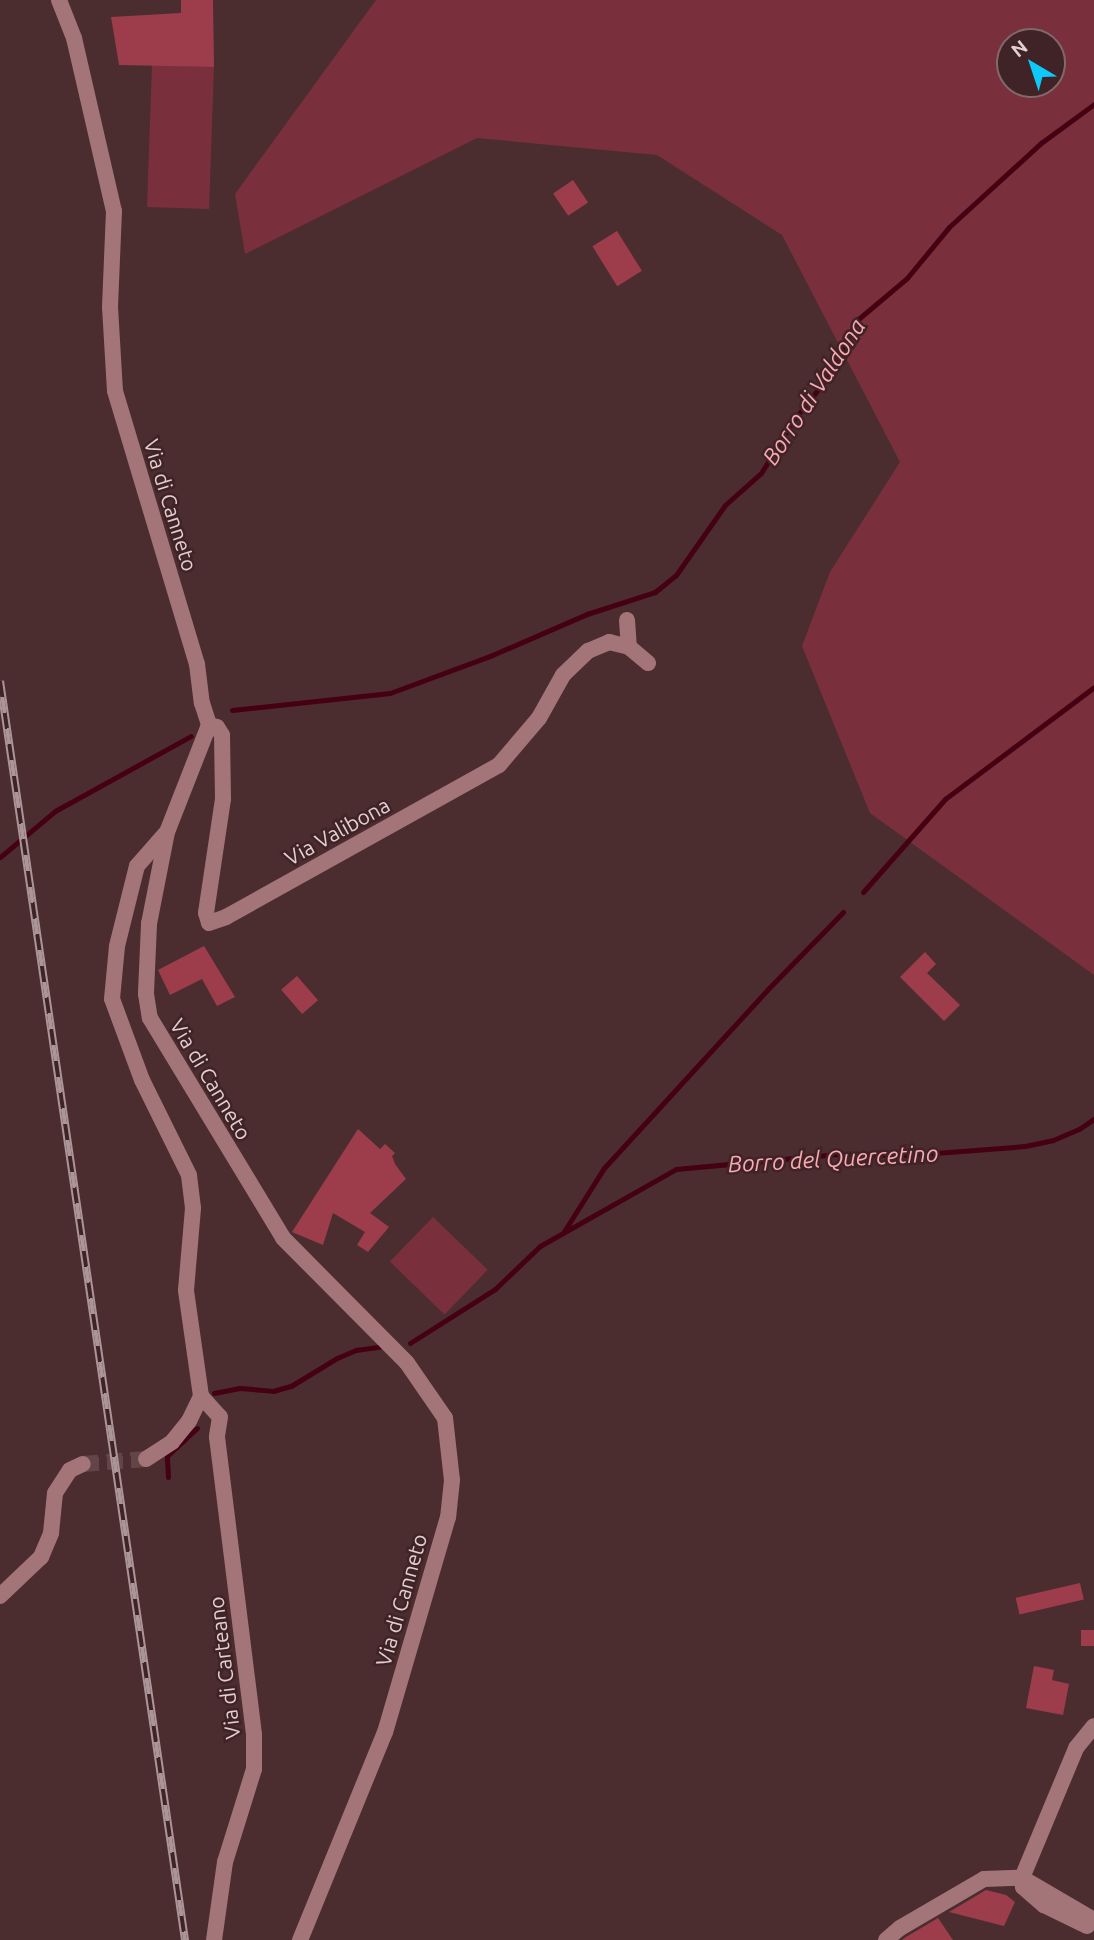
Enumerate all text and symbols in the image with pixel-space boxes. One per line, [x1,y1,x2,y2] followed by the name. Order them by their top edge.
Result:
[996,28,1066,98] north arrow
[1007,35,1031,61] text: N
[757,314,871,470] water label: Borro di Valdona
[139,436,203,574] street label: Via di Canneto
[280,792,394,870] street label: Via Valibona
[165,1014,257,1144] street label: Via di Canneto
[727,1140,939,1178] water label: Borro del Quercetino
[370,1531,432,1669] street label: Via di Canneto
[203,1595,245,1741] street label: Via di Carteano

